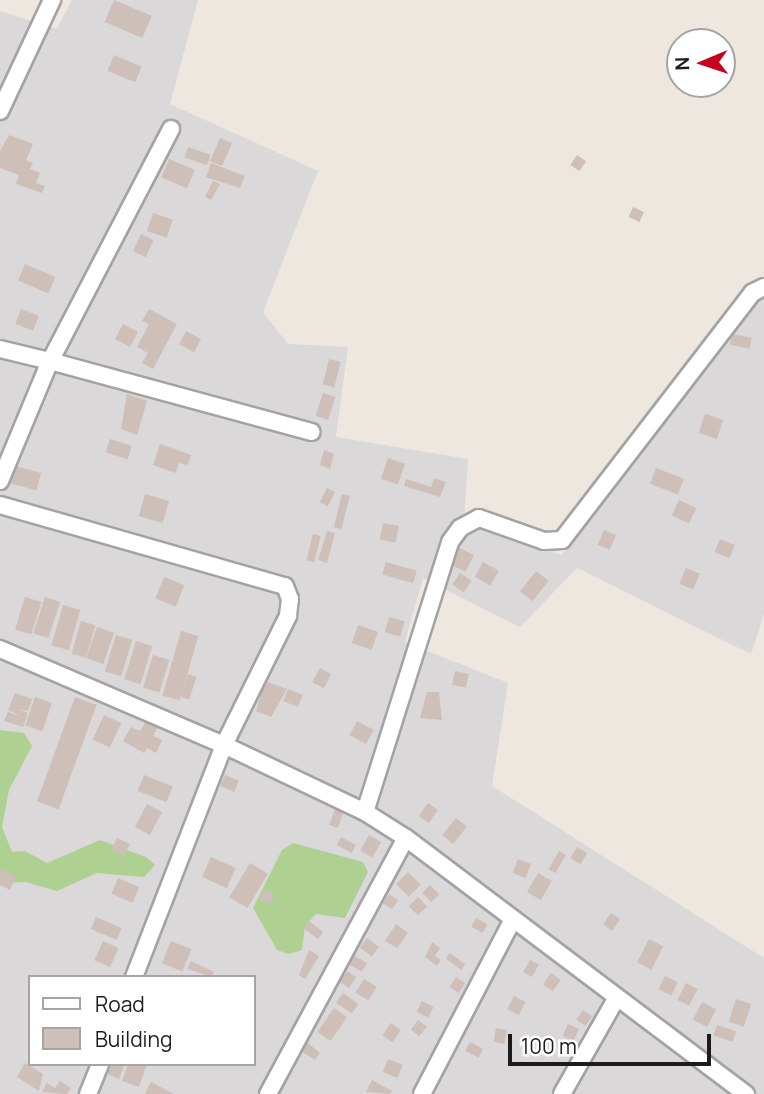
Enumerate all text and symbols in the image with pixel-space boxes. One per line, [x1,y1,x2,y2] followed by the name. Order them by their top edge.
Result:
[666,28,736,98] north arrow
[669,56,695,71] text: N
[28,975,256,1066] legend
[95,990,145,1018] text: Road
[512,1020,715,1064] scale bar
[95,1025,172,1053] text: Building
[521,1032,577,1060] text: 100 m

